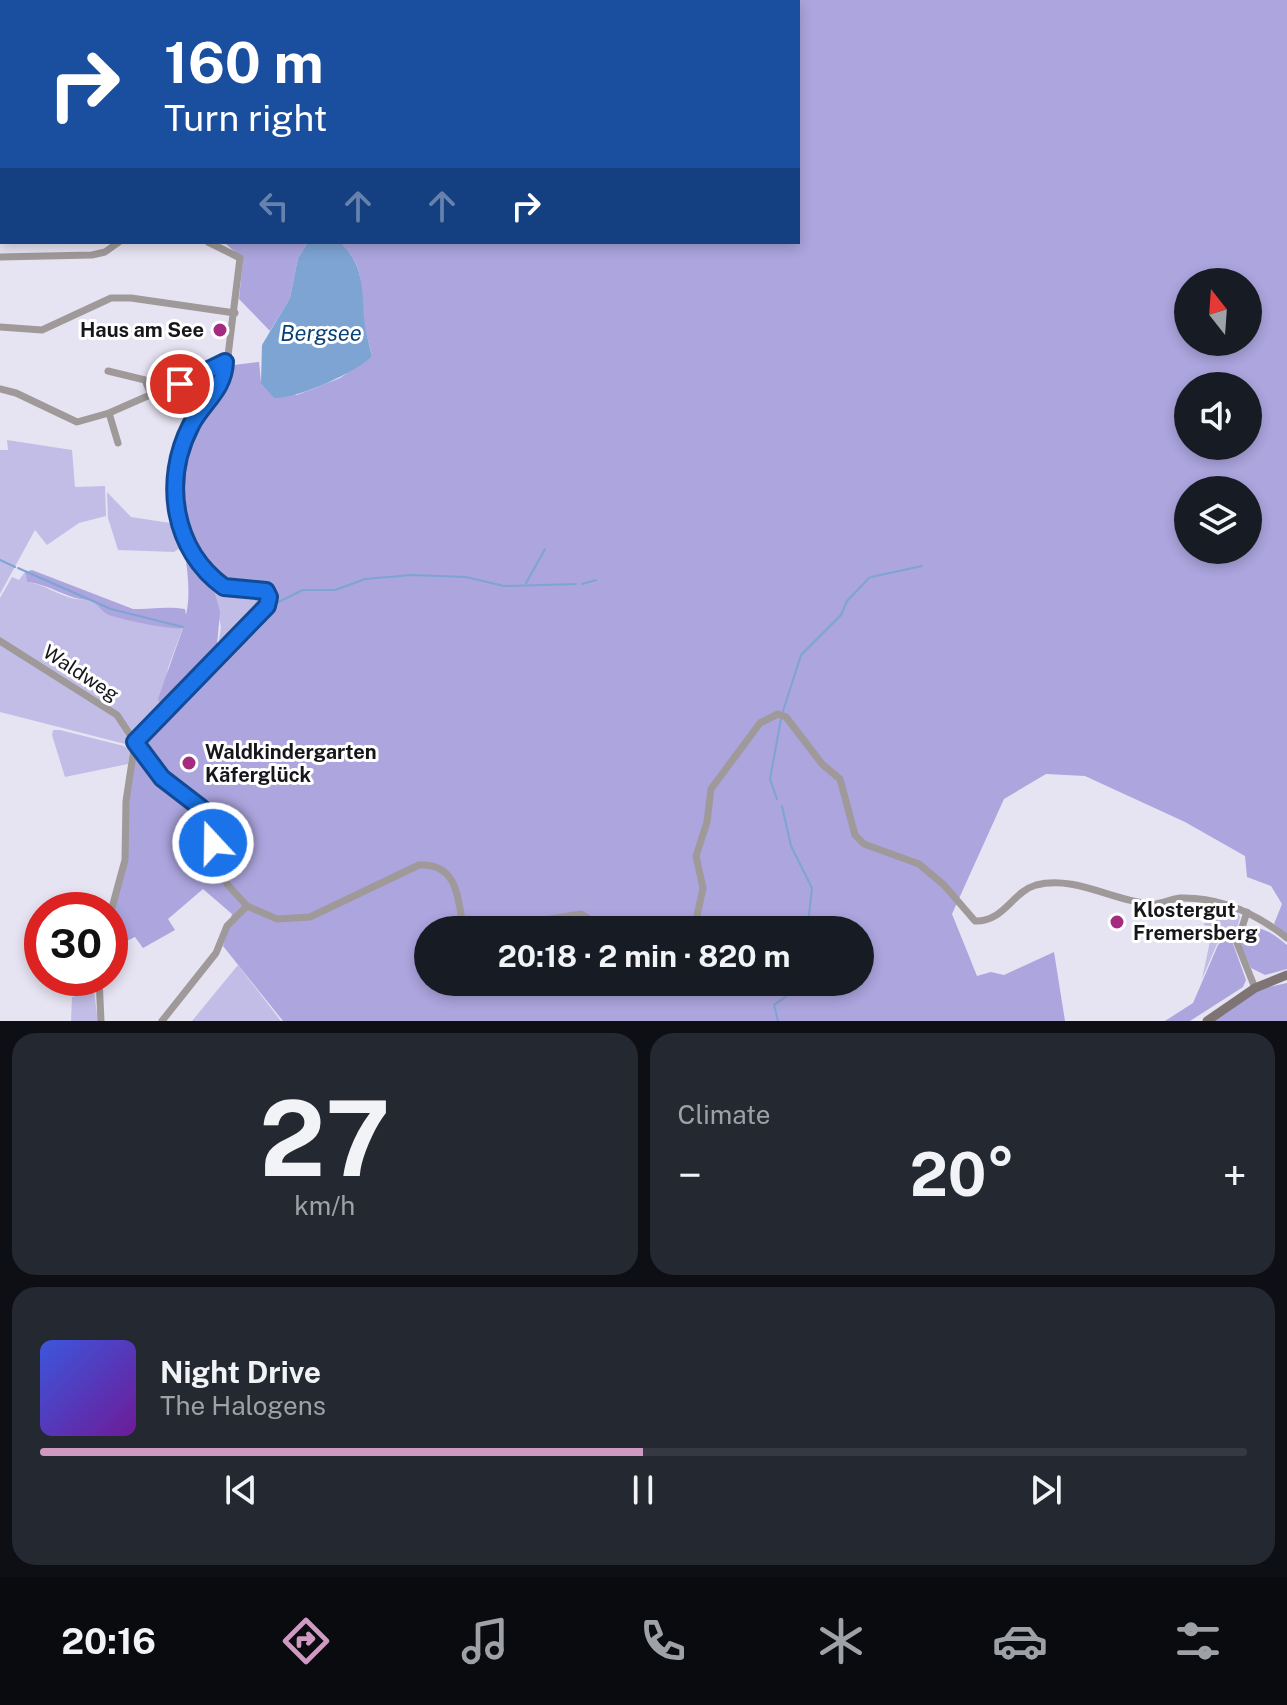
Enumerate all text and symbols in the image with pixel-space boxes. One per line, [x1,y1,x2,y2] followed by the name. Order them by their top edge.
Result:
[164,30,324,96] text: 160 m
[32,32,136,136] icon: right
[164,97,327,139] text: Turn right
[252,184,296,228] icon: left
[336,184,380,228] icon: ahead
[420,184,464,228] icon: ahead
[504,184,548,228] icon: right
[1174,268,1262,356] north arrow
[1174,268,1262,564] map controls
[80,318,204,342] place label: Haus am See
[280,320,362,346] water label: Bergsee
[211,321,229,339] marker: Haus am See
[146,350,214,418] pin
[158,362,202,406] icon: arrive
[1174,372,1262,460] button: sound
[1174,476,1262,564] button: layers
[38,640,124,706] street label: Waldweg
[205,740,377,787] place label: Waldkindergarten Käferglück
[180,754,198,772] marker: Waldkindergarten Käferglück
[171,801,255,885] position arrow
[24,892,128,996] speed limit sign: 30
[1133,898,1258,945] place label: Klostergut Fremersberg
[1108,913,1126,931] marker: Klostergut Fremersberg
[498,938,790,974] text: 20:18 · 2 min · 820 m
[259,1077,390,1199] text: 27
[678,1099,771,1130] text: Climate
[910,1139,1015,1210] text: 20°
[678,1149,702,1201] text: −
[1223,1149,1247,1201] text: +
[294,1190,355,1221] text: km/h
[160,1354,321,1390] text: Night Drive
[160,1390,326,1421] text: The Halogens
[219,1468,263,1512] icon: previous
[621,1468,665,1512] icon: pause
[1024,1468,1068,1512] icon: next
[278,1613,334,1669] icon: directions
[457,1613,513,1669] icon: music
[635,1613,691,1669] icon: phone
[813,1613,869,1669] icon: climate
[992,1613,1048,1669] icon: car
[1170,1613,1226,1669] icon: filters
[61,1620,156,1662] text: 20:16

